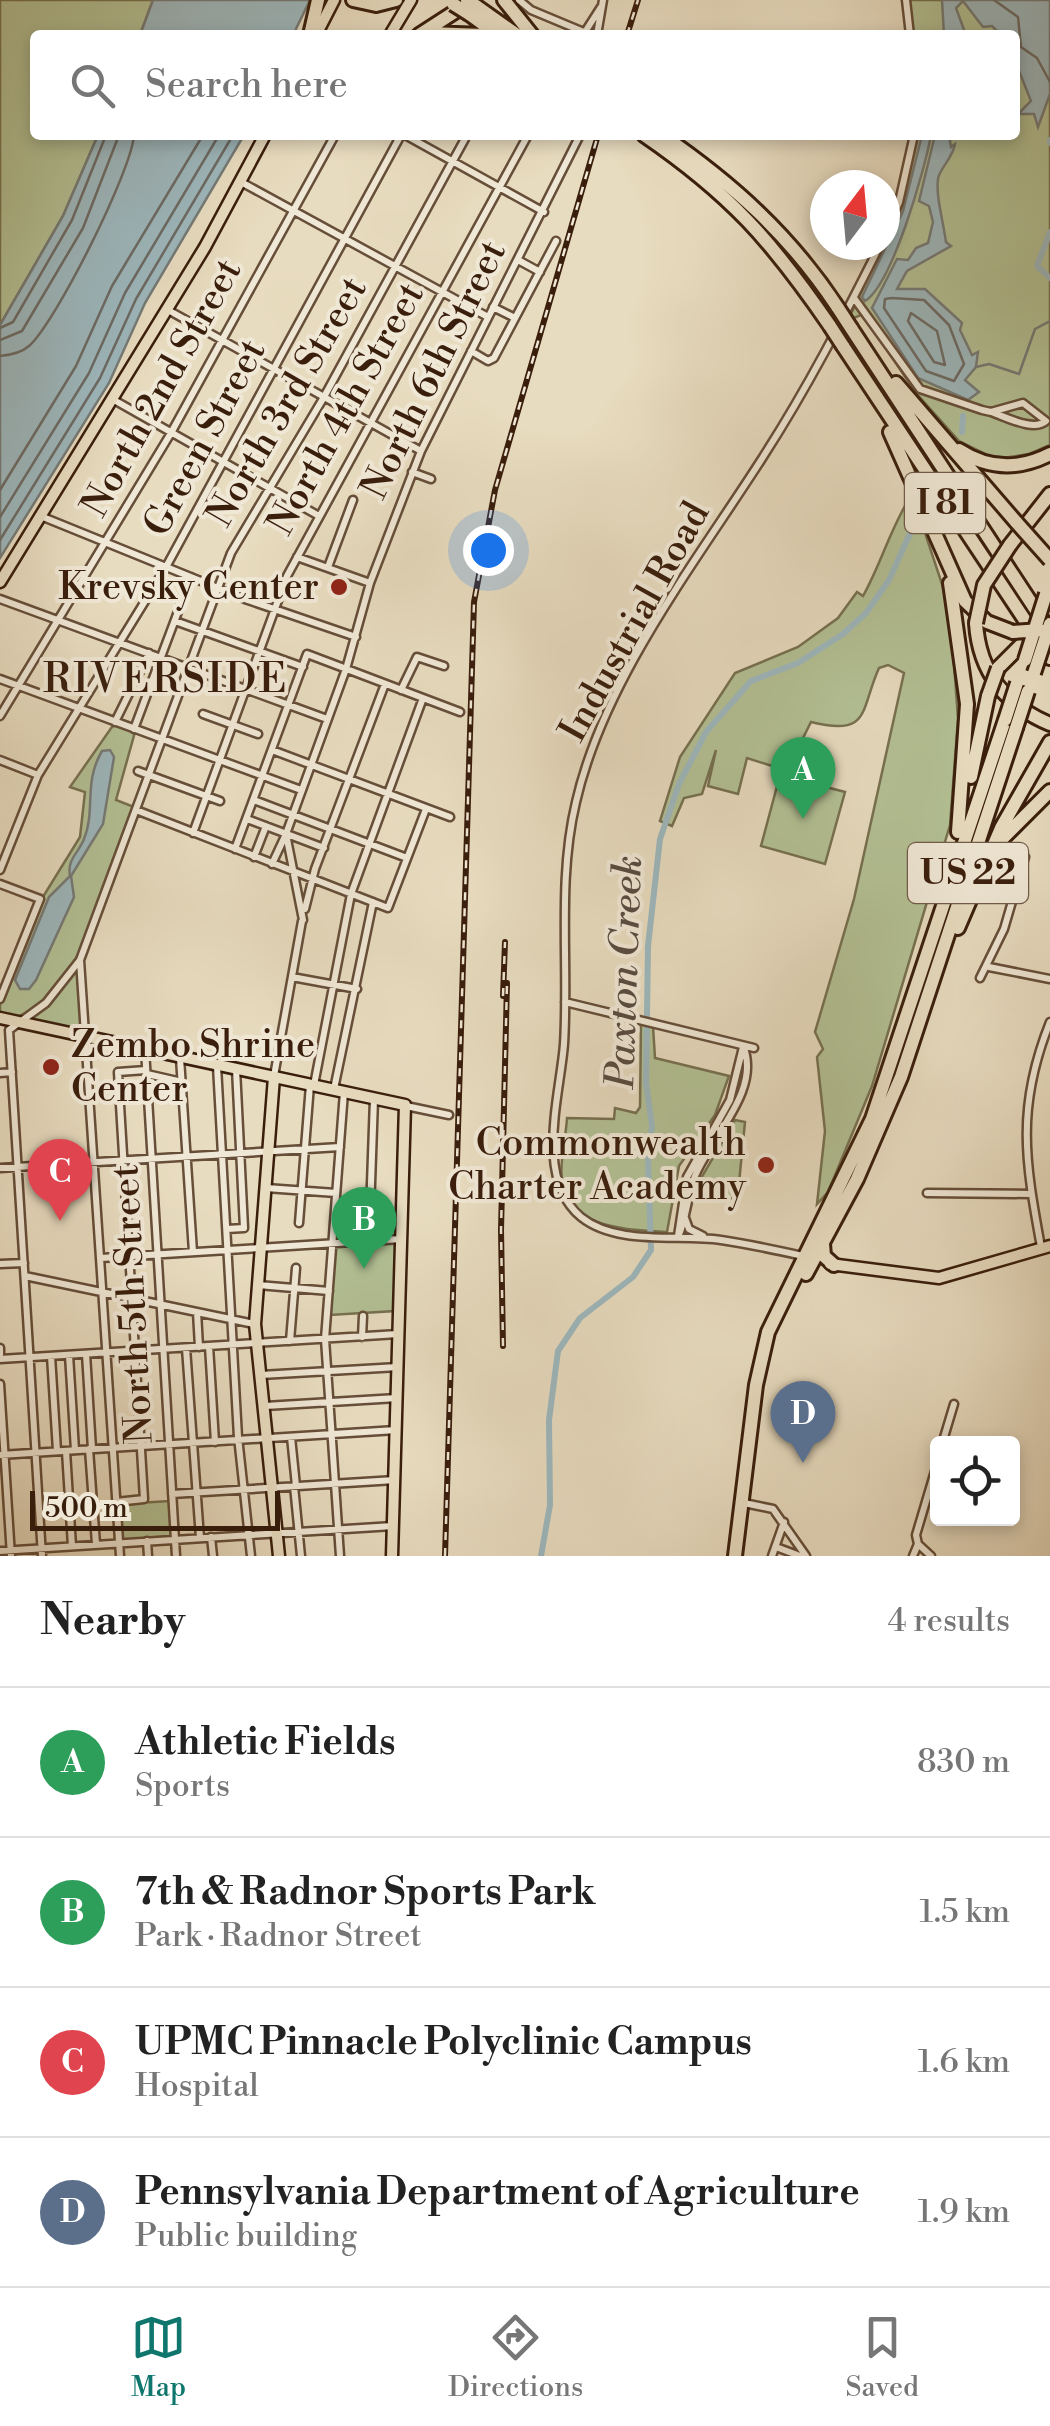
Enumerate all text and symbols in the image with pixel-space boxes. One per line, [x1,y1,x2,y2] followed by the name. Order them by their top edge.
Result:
[30,30,1020,140] search box
[65,58,120,113] icon: search
[145,62,348,109] text: Search here
[810,170,900,260] north arrow
[351,233,517,507] street label: North 6th Street
[72,251,252,525] street label: North 2nd Street
[196,269,378,535] street label: North 3rd Street
[257,275,435,543] street label: North 4th Street
[134,332,276,544] street label: Green Street
[905,473,985,533] road number: I 81
[550,494,720,750] street label: Industrial Road
[463,525,514,576] your location
[58,564,319,611] place label: Krevsky Center
[328,576,350,598] marker: Krevsky Center
[43,655,289,705] district label: RIVERSIDE
[770,736,836,819] pin: A
[908,843,1028,903] road number: US 22
[596,854,654,1091] water label: Paxton Creek
[71,1022,315,1113] place label: Zembo Shrine Center
[40,1056,62,1078] marker: Zembo Shrine Center
[448,1120,747,1211] place label: Commonwealth Charter Academy
[28,1138,92,1221] pin: C
[755,1154,777,1176] marker: Commonwealth Charter Academy
[102,1163,164,1445] street label: North 5th Street
[332,1186,396,1269] pin: B
[770,1380,836,1463] pin: D
[930,1436,1020,1526] map controls
[930,1436,1020,1526] button: locate
[30,1486,280,1530] scale bar
[45,1491,128,1526] text: 500 m
[40,1595,185,1648] text: Nearby
[888,1601,1010,1641] text: 4 results
[135,1719,395,1766] text: Athletic Fields
[61,1742,84,1782] text: A
[917,1742,1010,1782] text: 830 m
[135,1766,230,1806] text: Sports
[135,1869,595,1916] text: 7th & Radnor Sports Park
[60,1892,85,1932] text: B
[920,1892,1010,1932] text: 1.5 km
[135,1916,422,1956] text: Park · Radnor Street
[135,2019,752,2066] text: UPMC Pinnacle Polyclinic Campus
[61,2042,84,2082] text: C
[918,2042,1010,2082] text: 1.6 km
[135,2066,259,2106] text: Hospital
[135,2169,860,2216] text: Pennsylvania Department of Agriculture
[60,2192,85,2232] text: D
[918,2192,1010,2232] text: 1.9 km
[135,2216,357,2256] text: Public building
[131,2310,186,2405] tab: Map
[448,2310,583,2405] tab: Directions
[845,2310,919,2405] tab: Saved

